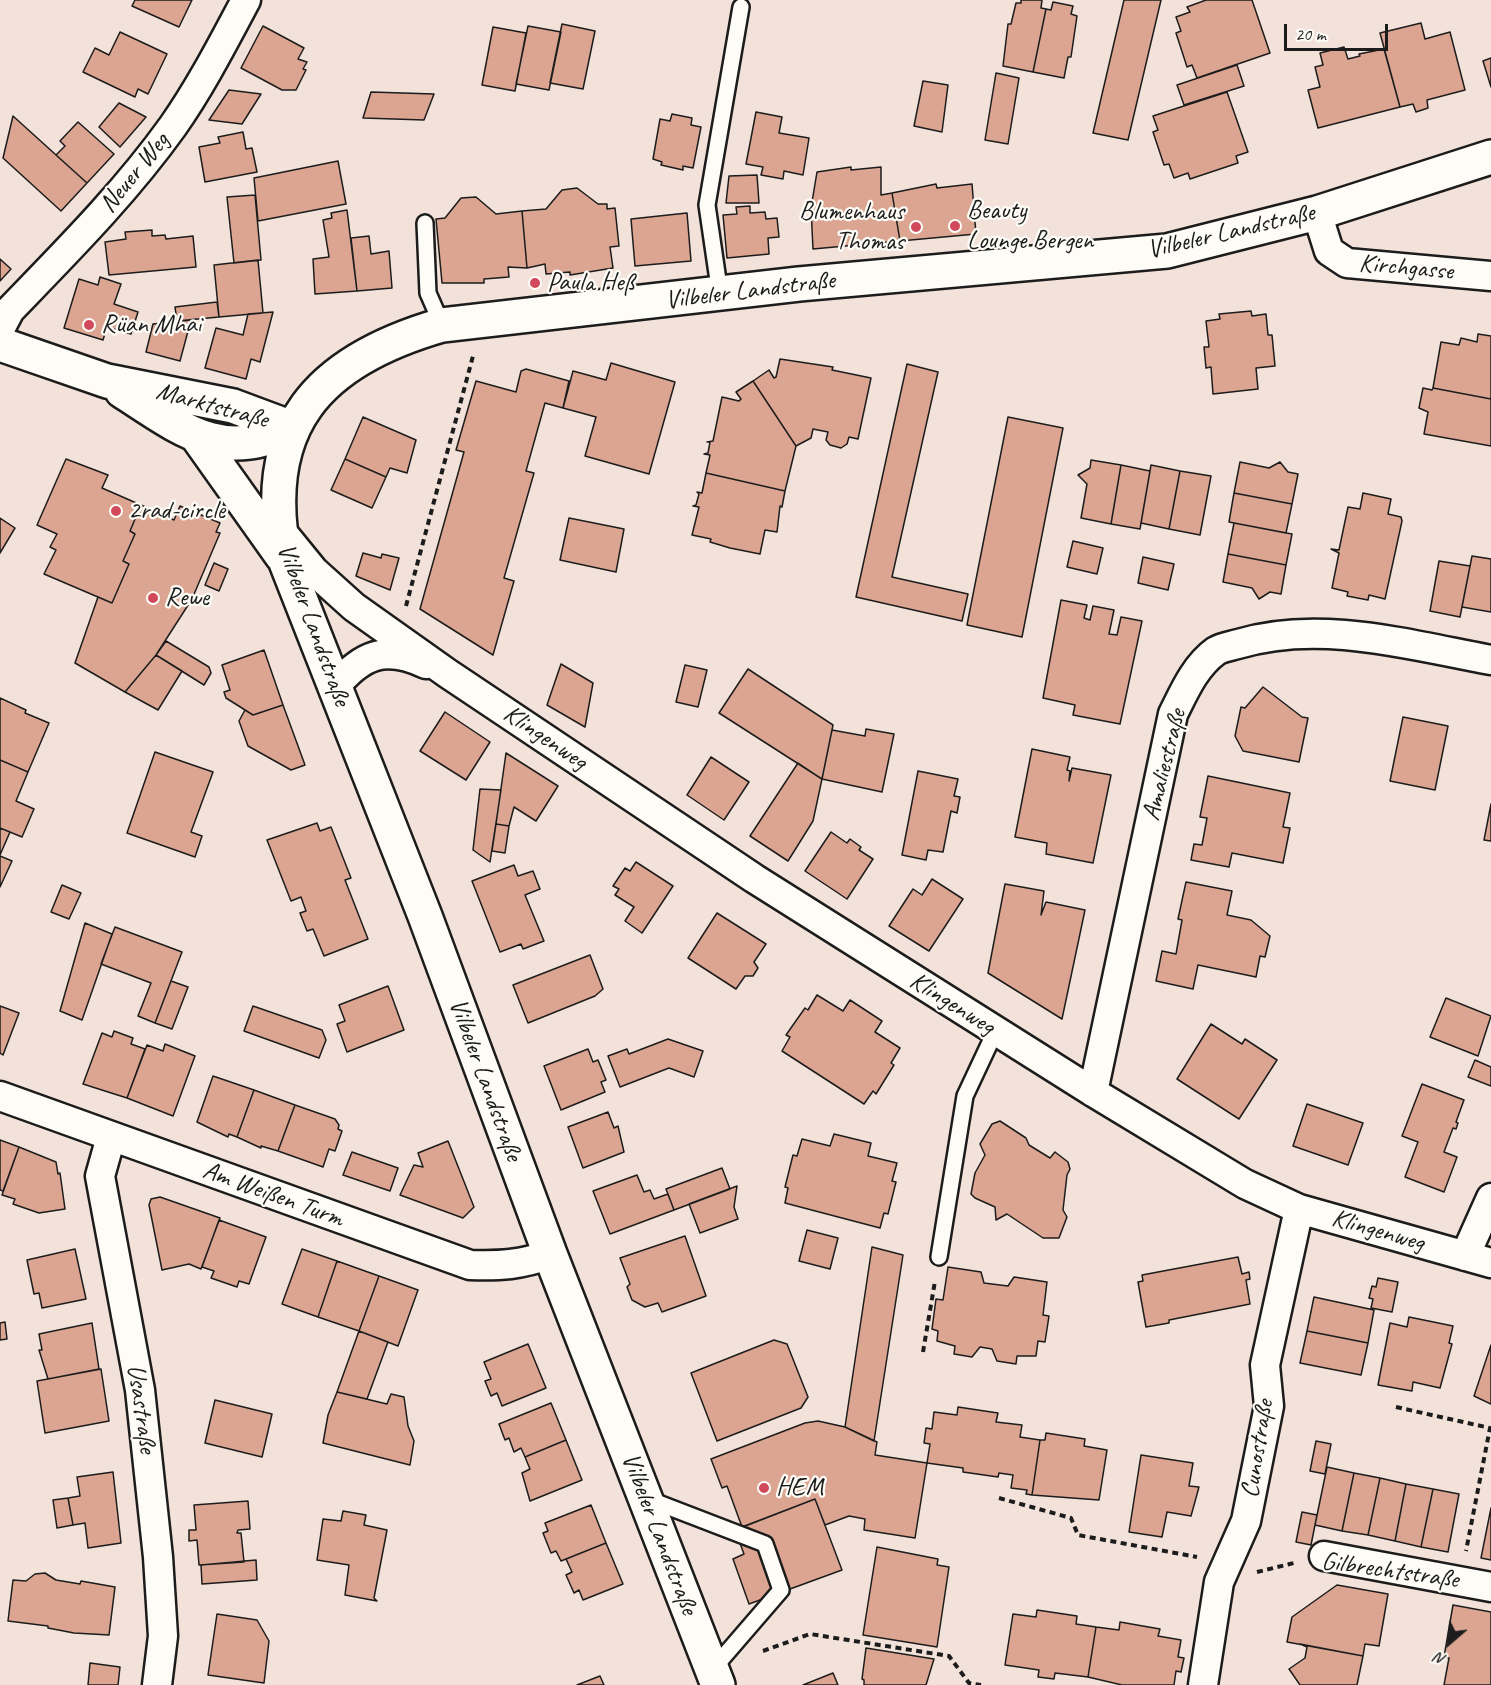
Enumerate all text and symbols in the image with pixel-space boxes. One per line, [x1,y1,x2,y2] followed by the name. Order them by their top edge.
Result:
[1287,12,1390,50] scale bar
[1295,23,1326,45] text: 20 m
[93,126,177,220] street label: Neuer Weg
[967,195,1093,256] place label: Beauty Lounge Bergen
[799,196,904,258] place label: Blumenhaus Thomas
[1144,198,1318,266] street label: Vilbeler Landstraße
[948,219,962,233] marker: Beauty Lounge Bergen
[909,220,923,234] marker: Blumenhaus Thomas
[1358,248,1454,288] street label: Kirchgasse
[663,265,837,317] street label: Vilbeler Landstraße
[547,267,634,299] place label: Paula Heß
[528,276,542,290] marker: Paula Heß
[101,309,201,341] place label: Rüan Mhai
[82,318,96,332] marker: Rüan Mhai
[153,376,271,436] street label: Marktstraße
[128,495,225,527] place label: 2rad-circle
[109,504,123,518] marker: 2rad-circle
[269,539,357,711] street label: Vilbeler Landstraße
[165,582,209,614] place label: Rewe
[146,591,160,605] marker: Rewe
[497,699,593,777] street label: Klingenweg
[1136,706,1194,824] street label: Amaliestraße
[904,966,1000,1042] street label: Klingenweg
[441,994,529,1166] street label: Vilbeler Landstraße
[198,1155,348,1235] street label: Am Weißen Turm
[1328,1203,1428,1259] street label: Klingenweg
[119,1363,163,1455] street label: Usastraße
[1235,1398,1281,1500] street label: Cunostraße
[614,1449,704,1619] street label: Vilbeler Landstraße
[776,1472,823,1504] place label: HEM
[757,1481,771,1495] marker: HEM
[1320,1546,1460,1596] street label: Gilbrechtstraße
[1419,1613,1479,1673] north arrow
[1431,1648,1450,1670] text: N

